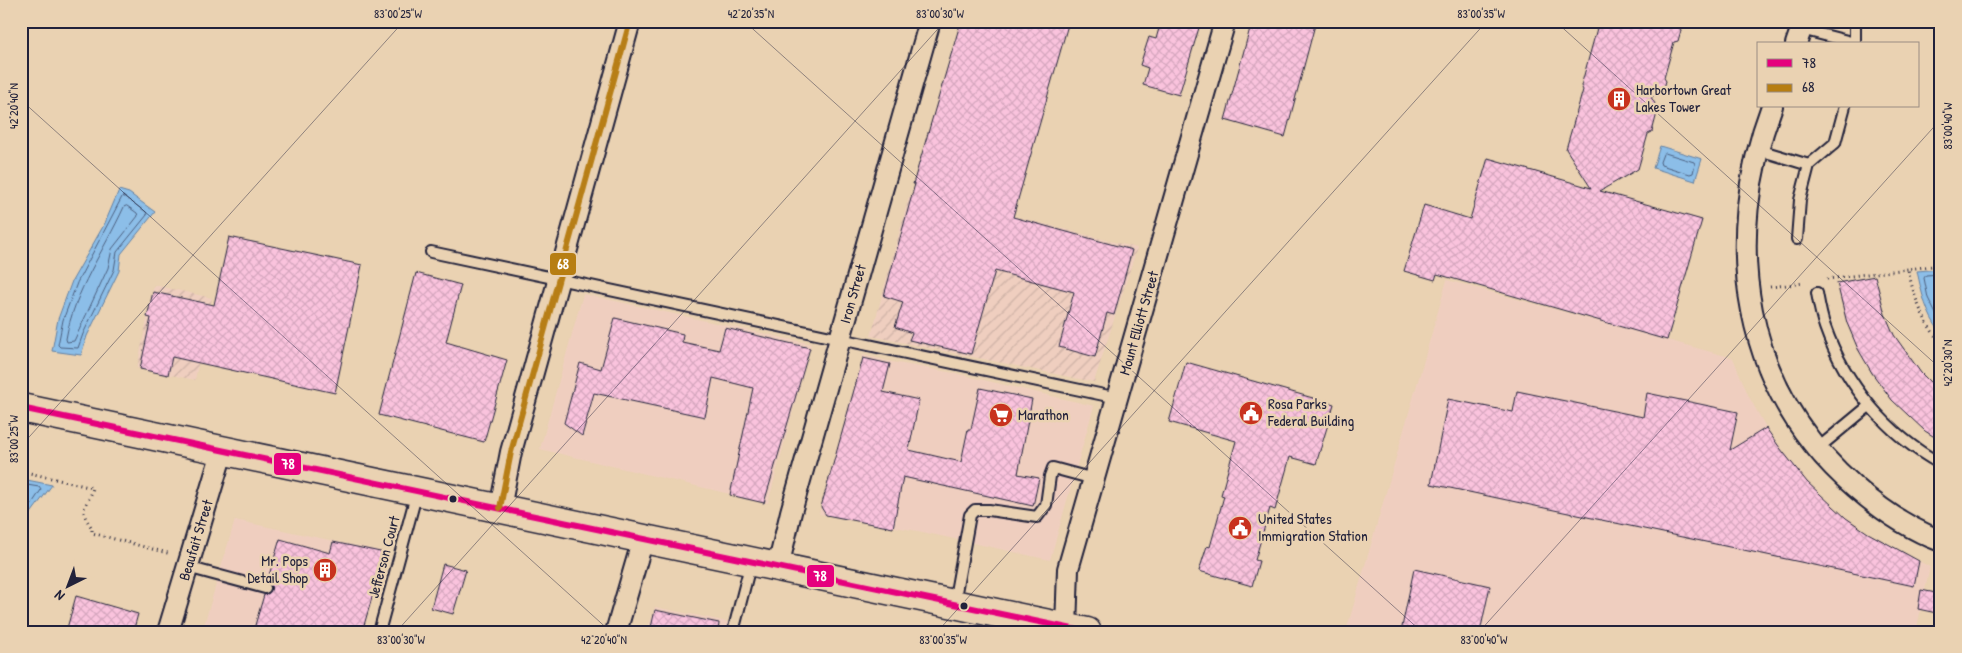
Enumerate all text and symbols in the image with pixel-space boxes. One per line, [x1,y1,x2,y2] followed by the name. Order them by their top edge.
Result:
[374,5,423,22] text: 83°00'25"W
[728,5,774,22] text: 42°20'35"N
[916,5,965,22] text: 83°00'30"W
[1457,5,1505,22] text: 83°00'35"W
[1757,42,1920,108] legend
[1802,52,1816,73] text: 78
[1802,76,1814,97] text: 68
[1636,79,1732,117] place label: Harbortown Great Lakes Tower
[5,83,22,129] text: 42°20'40"N
[1606,86,1632,112] building icon: Harbortown Great Lakes Tower
[1939,102,1956,149] text: 83°00'40"W
[549,252,577,276] line badge: 68
[557,254,569,273] text: 68
[834,261,871,326] street label: Iron Street
[1114,267,1164,377] street label: Mount Elliott Street
[1939,340,1956,386] text: 42°20'30"N
[1267,393,1354,431] place label: Rosa Parks Federal Building
[1238,400,1264,426] public building icon: Rosa Parks Federal Building
[988,402,1014,428] supermarket icon: Marathon
[1018,404,1069,425] place label: Marathon
[5,414,22,463] text: 83°00'25"W
[273,452,302,476] line badge: 78
[281,454,295,473] text: 78
[448,494,458,504] unlabelled marker
[173,496,218,583] street label: Beaufait Street
[1258,508,1368,546] place label: United States Immigration Station
[362,513,405,600] street label: Jefferson Court
[1227,515,1253,541] public building icon: United States Immigration Station
[247,550,309,588] place label: Mr. Pops Detail Shop
[312,557,338,583] building icon: Mr. Pops Detail Shop
[42,560,92,610] north arrow
[806,564,835,588] line badge: 78
[813,566,827,585] text: 78
[49,586,68,606] text: N
[959,601,969,611] unlabelled marker
[377,631,426,648] text: 83°00'30"W
[581,631,627,648] text: 42°20'40"N
[919,631,967,648] text: 83°00'35"W
[1461,631,1508,648] text: 83°00'40"W

